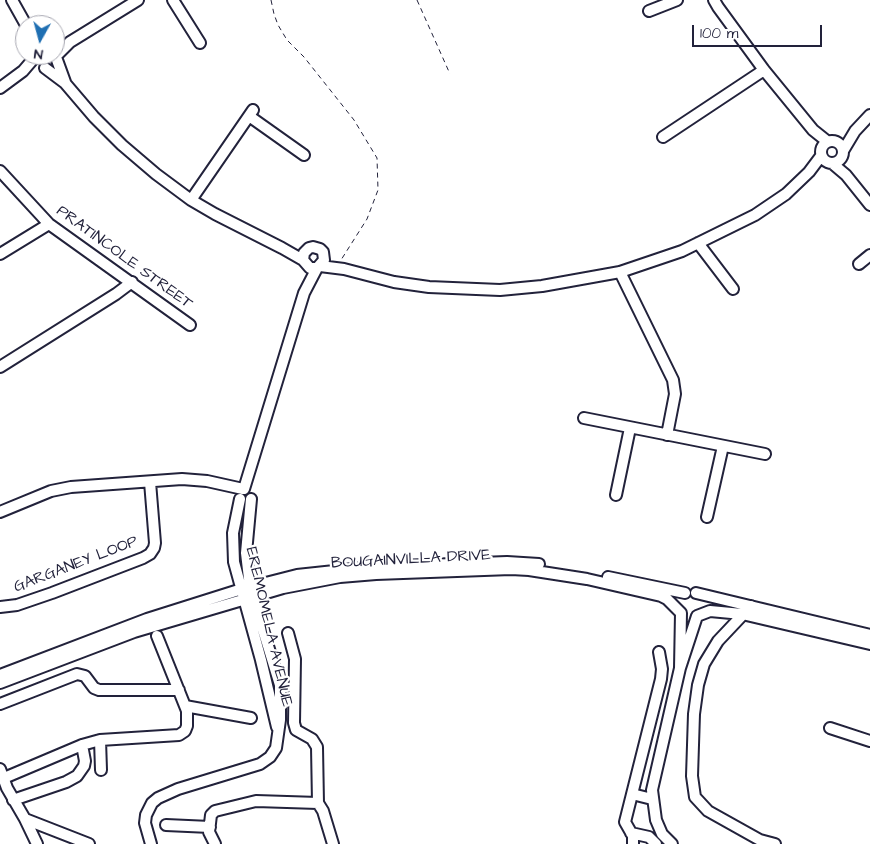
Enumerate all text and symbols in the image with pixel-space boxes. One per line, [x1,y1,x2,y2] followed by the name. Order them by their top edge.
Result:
[15,15,65,65] north arrow
[695,15,825,47] scale bar
[700,23,739,44] text: 100 m
[33,43,44,64] text: N
[52,202,196,314] street label: PRATINCOLE STREET
[11,533,141,597] street label: GARGANEY LOOP
[240,545,296,709] street label: EREMOMELA AVENUE
[331,546,491,574] street label: BOUGAINVILLA DRIVE

